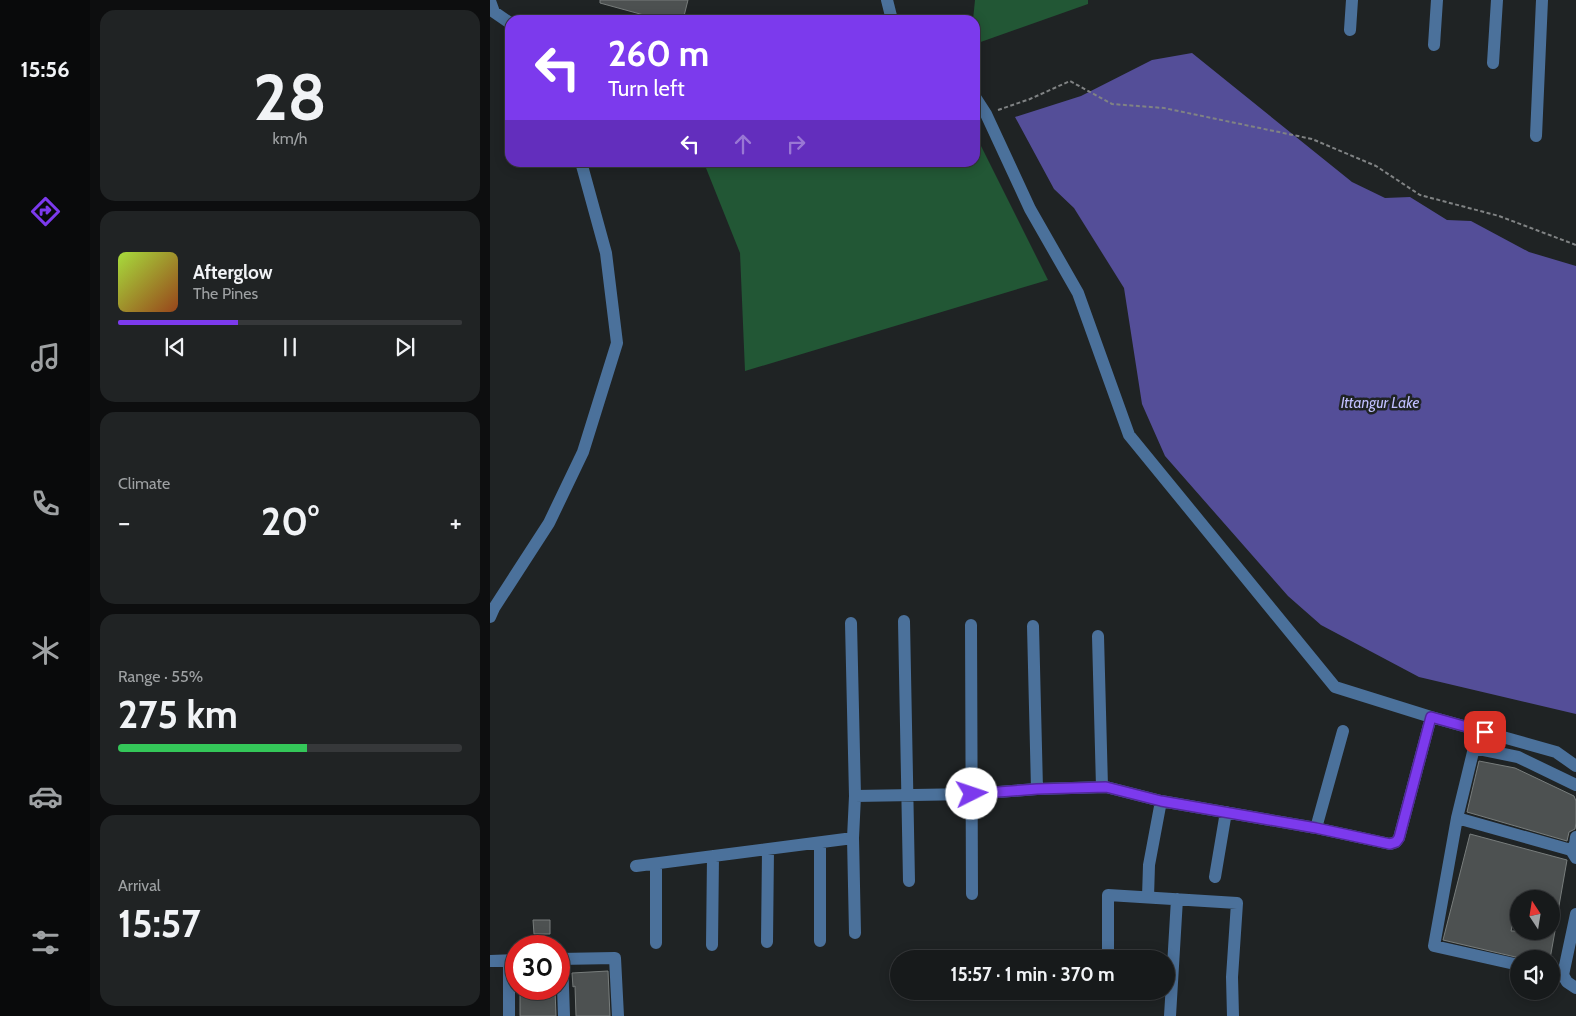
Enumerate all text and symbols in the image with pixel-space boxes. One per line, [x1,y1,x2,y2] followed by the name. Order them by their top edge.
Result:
[608,32,709,75] text: 260 m
[525,35,590,100] icon: left
[21,56,70,83] text: 15:56
[253,57,327,136] text: 28
[608,75,685,102] text: Turn left
[272,129,308,148] text: km/h
[676,130,704,158] icon: left
[729,130,757,158] icon: ahead
[782,130,810,158] icon: right
[28,194,63,229] icon: directions
[193,261,273,284] text: Afterglow
[193,284,258,303] text: The Pines
[161,333,189,361] icon: previous
[276,333,304,361] icon: pause
[391,333,419,361] icon: next
[28,340,63,375] icon: music
[1341,394,1419,412] water label: Ittangur Lake
[118,474,170,493] text: Climate
[28,486,63,521] icon: phone
[261,498,319,545] text: 20°
[118,505,130,539] text: −
[450,505,462,539] text: +
[28,633,63,668] icon: climate
[118,667,203,686] text: Range · 55%
[118,691,238,738] text: 275 km
[1464,711,1506,753] pin
[1471,718,1499,746] icon: arrive
[945,767,997,819] position arrow
[28,779,63,814] icon: car
[118,876,161,895] text: Arrival
[1510,890,1560,940] north arrow
[1510,890,1560,1000] map controls
[118,900,201,947] text: 15:57
[28,925,63,960] icon: filters
[505,935,570,1000] speed limit sign: 30
[1510,950,1560,1000] button: sound
[950,963,1115,986] text: 15:57 · 1 min · 370 m

